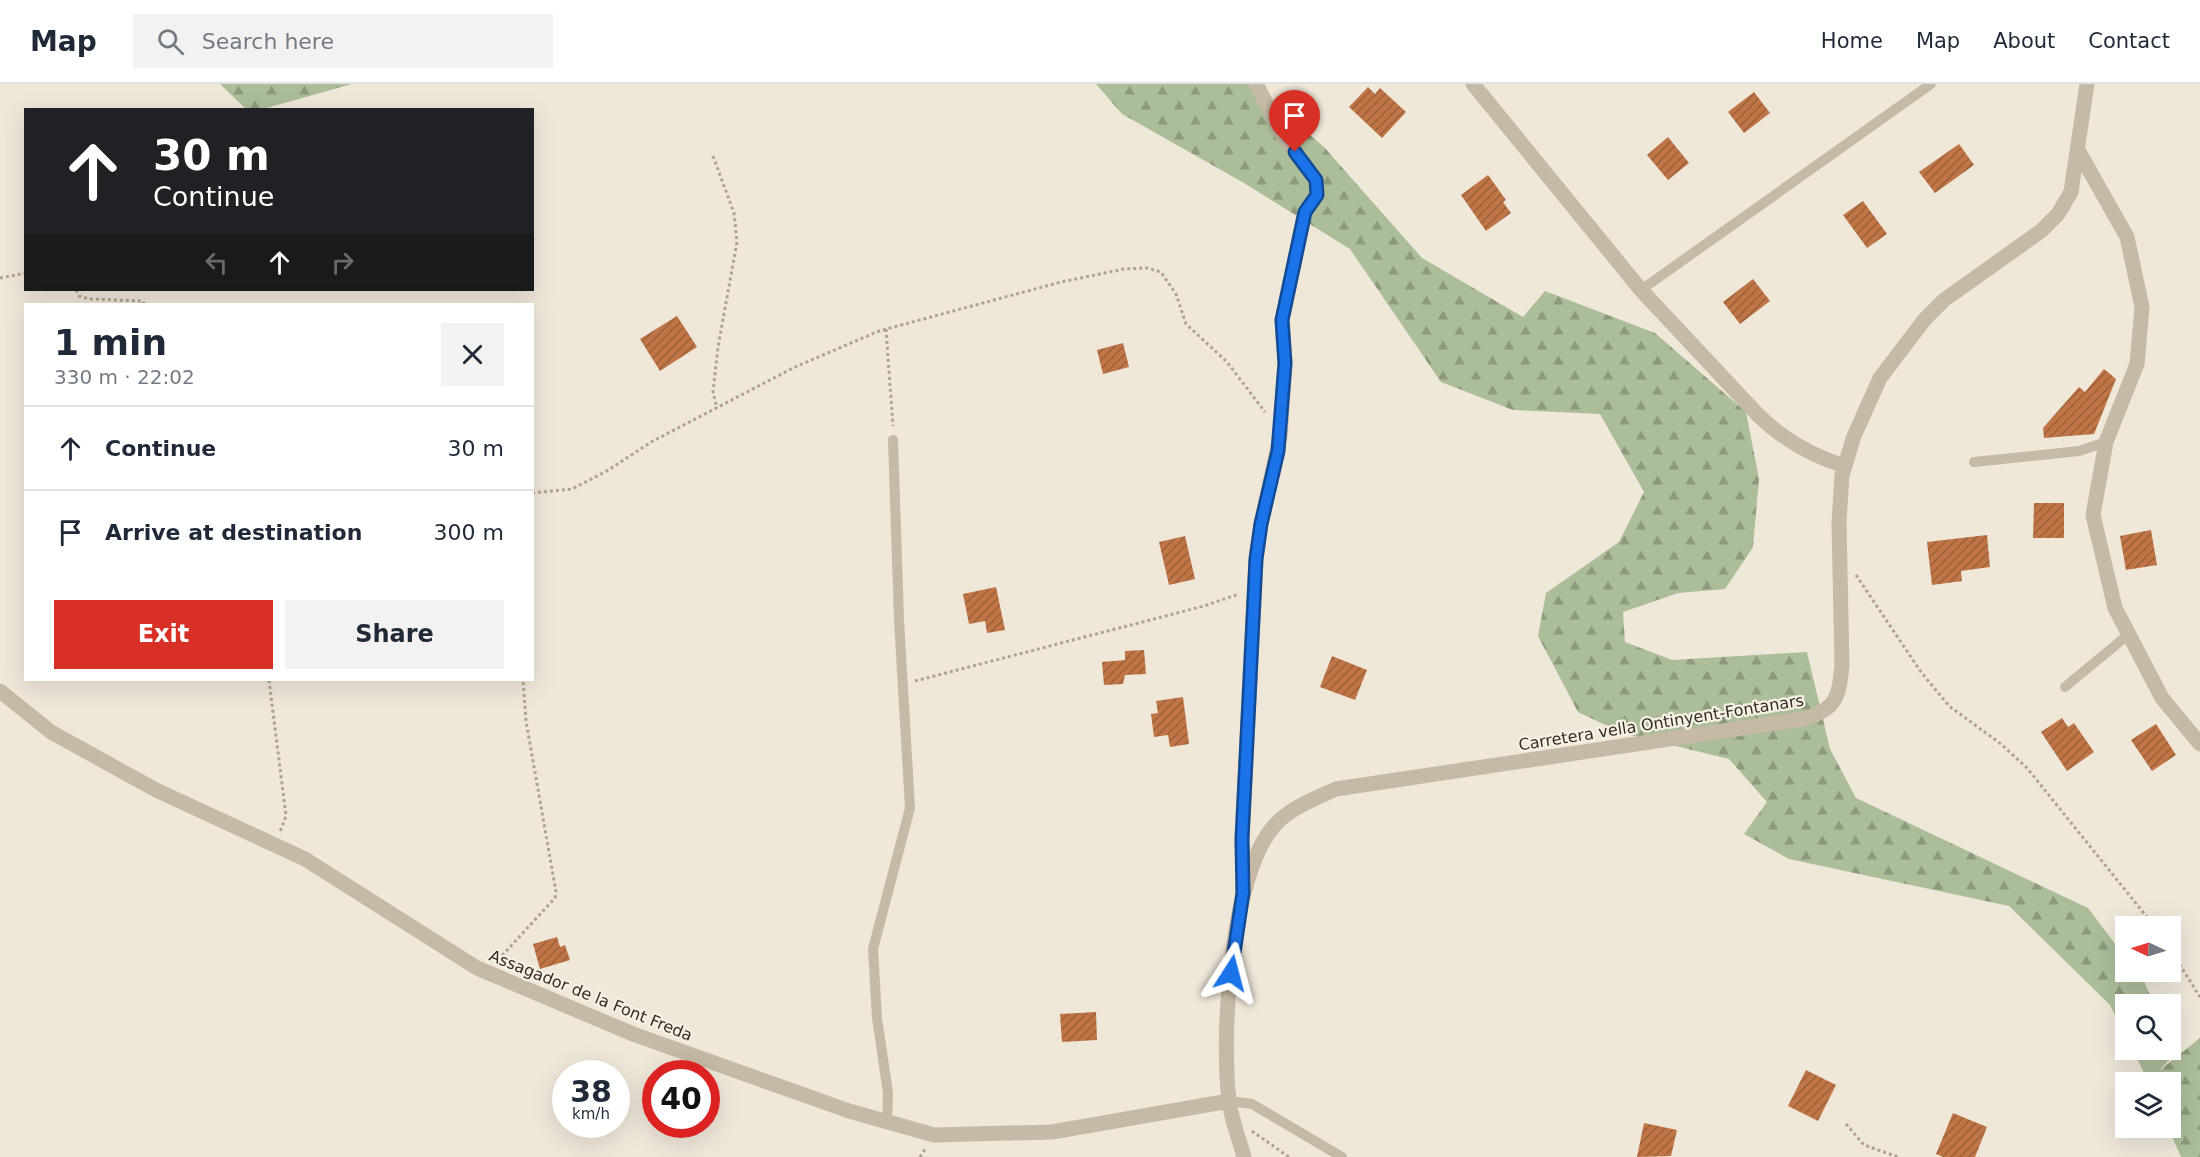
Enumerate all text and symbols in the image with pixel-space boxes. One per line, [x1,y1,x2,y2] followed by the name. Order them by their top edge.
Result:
[133,14,553,68] search box
[30,25,97,58] text: Map
[154,25,187,58] icon: search
[202,29,334,54] text: Search here
[1821,29,1883,53] text: Home
[1916,29,1960,53] text: Map
[1993,29,2055,53] text: About
[2088,29,2170,53] text: Contact
[1269,90,1320,152] pin
[1278,99,1311,132] icon: arrive
[153,131,270,180] text: 30 m
[54,132,132,210] icon: ahead
[153,181,274,212] text: Continue
[200,246,233,279] icon: left
[263,246,296,279] icon: ahead
[326,246,359,279] icon: right
[54,322,167,363] text: 1 min
[441,323,504,386] button: close
[54,365,195,389] text: 330 m · 22:02
[54,432,87,465] icon: ahead
[105,436,216,461] text: Continue
[448,436,504,461] text: 30 m
[54,516,87,549] icon: arrive
[105,520,362,545] text: Arrive at destination
[434,520,504,545] text: 300 m
[54,600,273,669] button: Exit
[285,600,504,669] button: Share
[1517,691,1805,754] street label: Carretera vella Ontinyent-Fontanars
[2115,916,2181,982] north arrow
[2115,916,2181,1138] map controls
[1199,941,1263,1005] position arrow
[486,946,695,1045] street label: Assagador de la Font Freda
[2115,994,2181,1060] button: search
[642,1060,720,1138] speed limit sign: 40
[2115,1072,2181,1138] button: layers
[570,1074,612,1109] text: 38
[572,1105,610,1123] text: km/h

